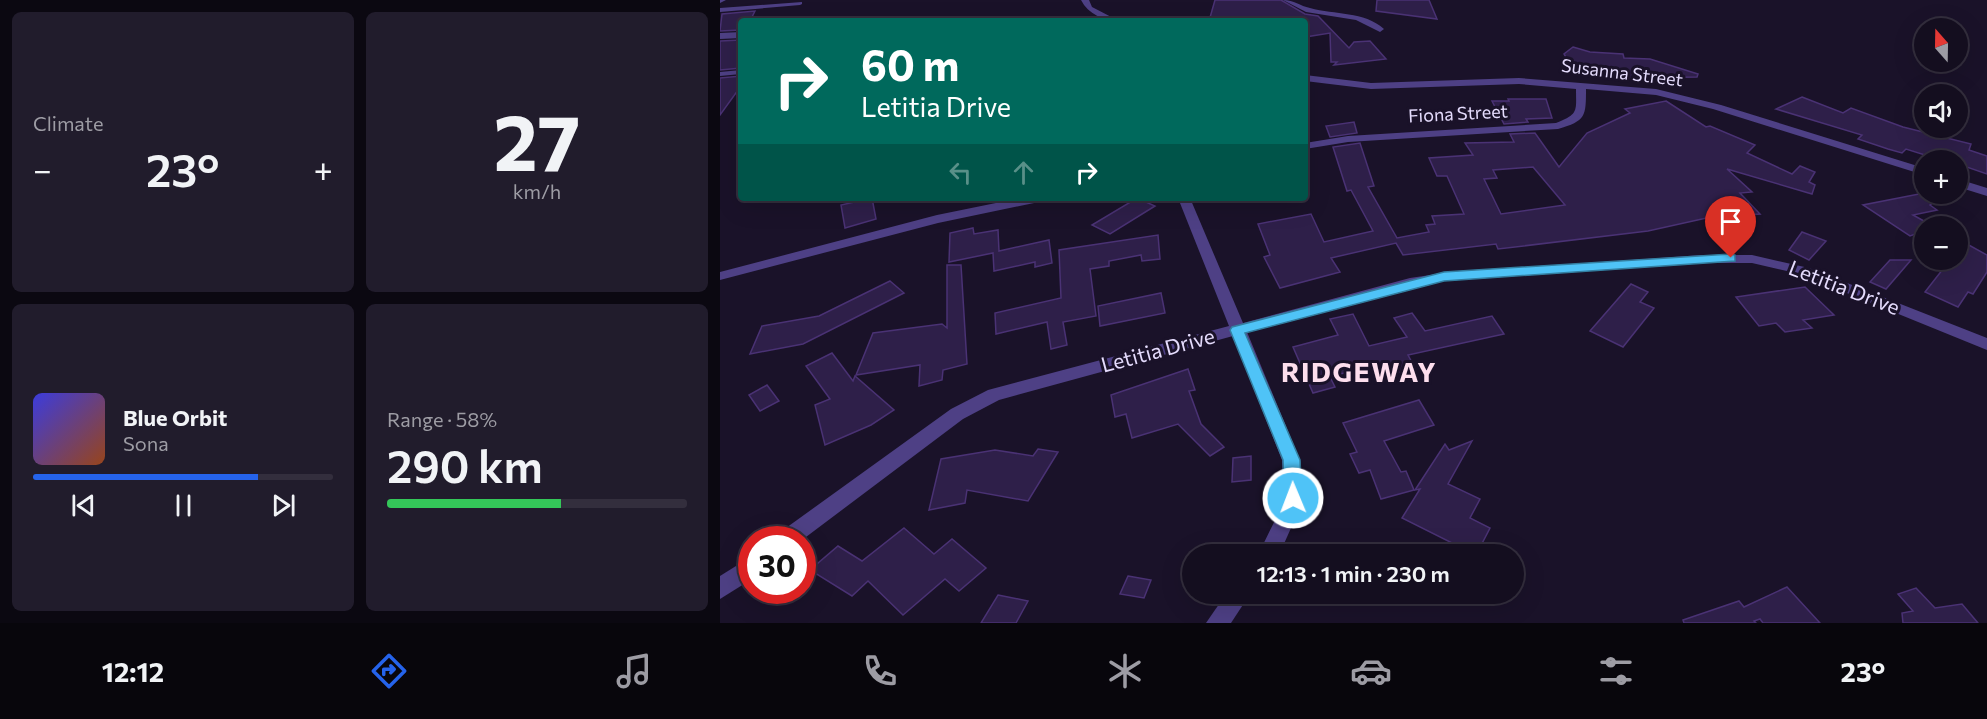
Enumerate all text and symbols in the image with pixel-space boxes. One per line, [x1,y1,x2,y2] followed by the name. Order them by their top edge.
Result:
[1914,18,1968,72] north arrow
[1914,18,1968,270] map controls
[861,38,960,90] text: 60 m
[762,42,840,120] icon: right
[1560,54,1684,90] street label: Susanna Street
[1914,84,1968,138] button: sound
[861,90,1011,123] text: Letitia Drive
[494,92,580,187] text: 27
[1408,99,1508,127] street label: Fiona Street
[33,111,103,135] text: Climate
[146,141,219,196] text: 23°
[33,148,52,189] text: −
[314,148,333,189] text: +
[1914,150,1968,204] button: +
[944,156,977,189] icon: left
[1007,156,1040,189] icon: ahead
[1070,156,1103,189] icon: right
[513,179,561,203] text: km/h
[1705,196,1756,258] pin
[1714,205,1747,238] icon: arrive
[1914,216,1968,270] button: −
[1786,254,1903,319] street label: Letitia Drive
[1098,322,1217,377] street label: Letitia Drive
[1281,355,1437,388] district label: RIDGEWAY
[123,404,227,431] text: Blue Orbit
[387,407,497,431] text: Range · 58%
[123,431,169,455] text: Sona
[387,437,543,492] text: 290 km
[1261,466,1325,530] position arrow
[67,489,100,522] icon: previous
[167,489,200,522] icon: pause
[267,489,300,522] icon: next
[738,526,816,604] speed limit sign: 30
[1256,560,1450,587] text: 12:13 · 1 min · 230 m
[368,650,410,692] icon: directions
[613,650,655,692] icon: music
[859,650,901,692] icon: phone
[1104,650,1146,692] icon: climate
[1350,650,1392,692] icon: car
[1595,650,1637,692] icon: filters
[102,655,164,688] text: 12:12
[1841,655,1885,688] text: 23°

